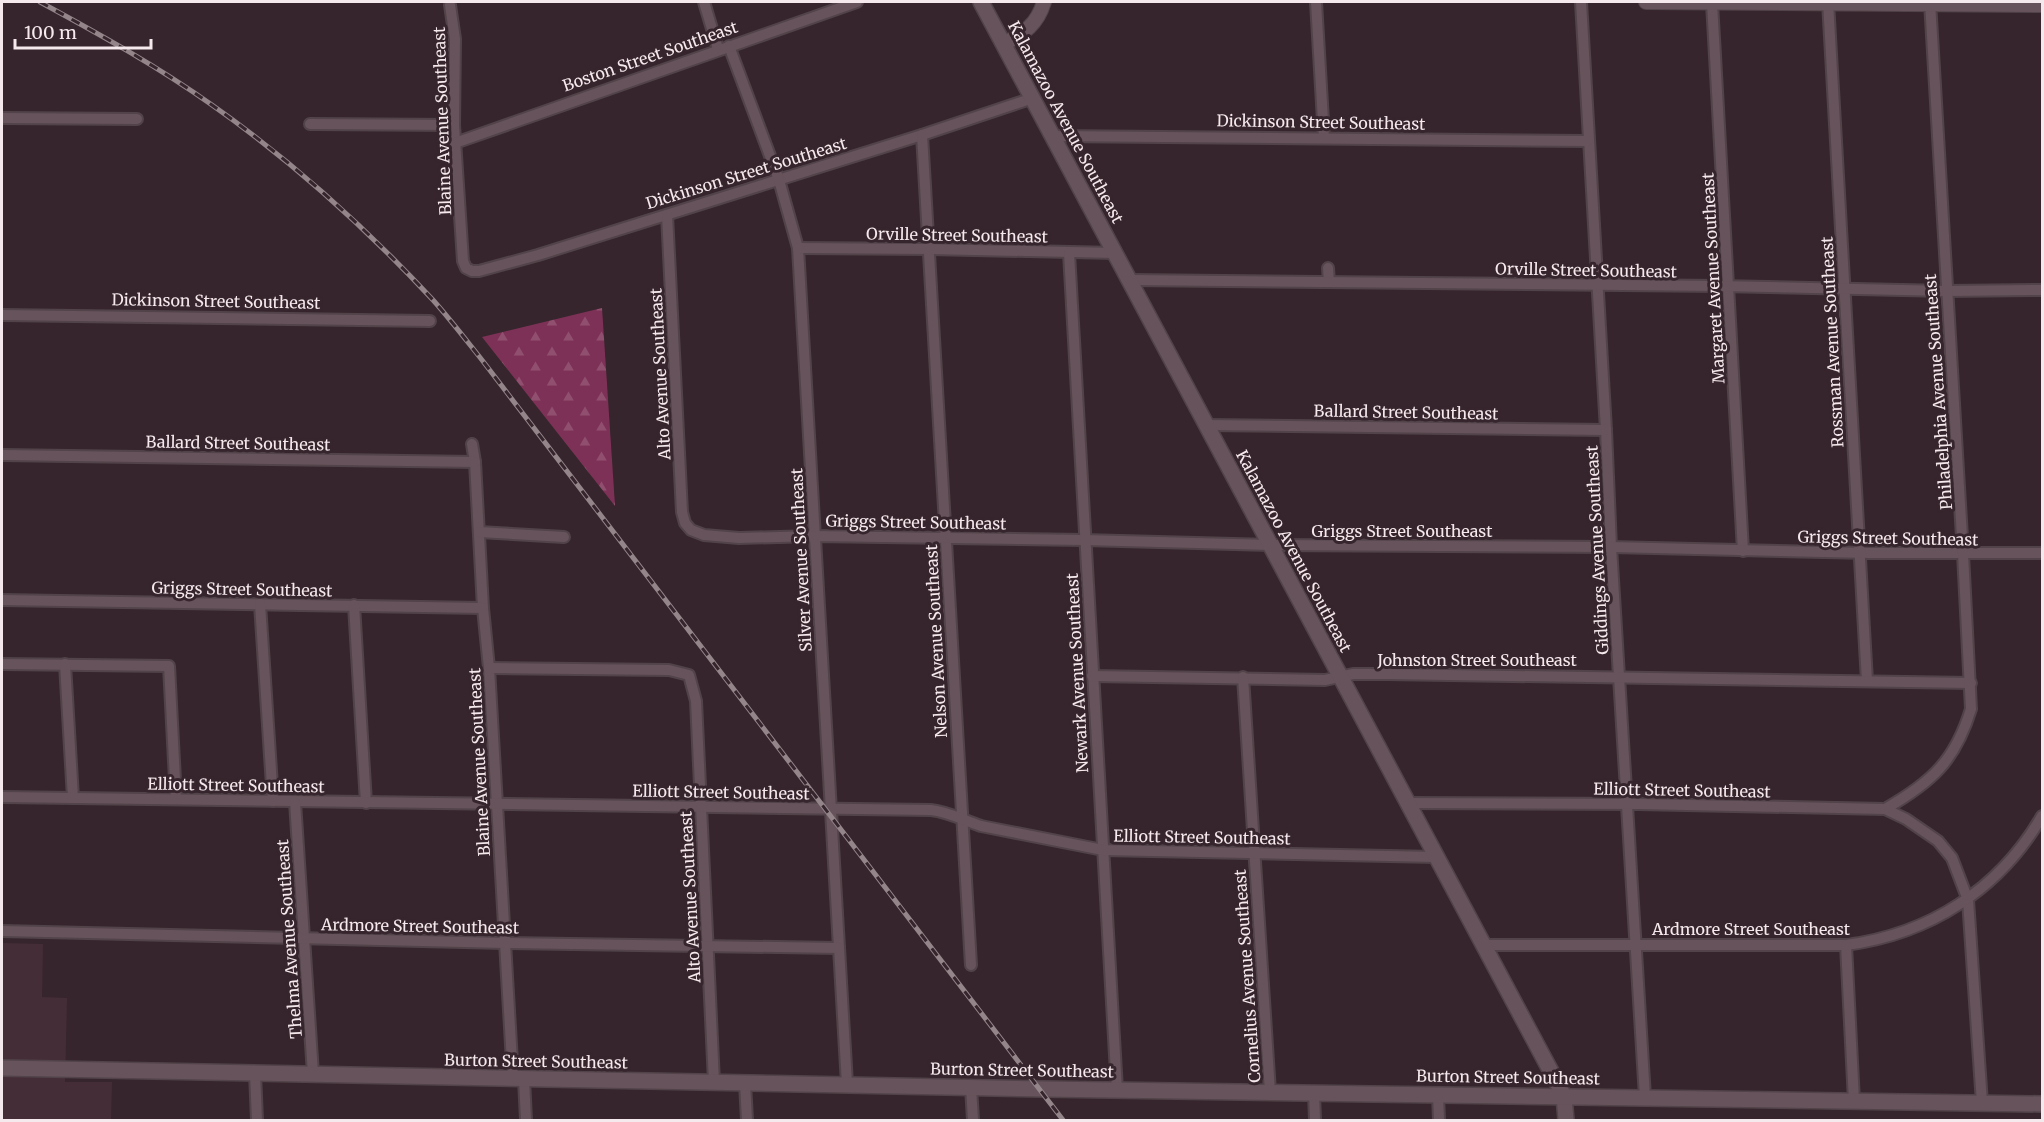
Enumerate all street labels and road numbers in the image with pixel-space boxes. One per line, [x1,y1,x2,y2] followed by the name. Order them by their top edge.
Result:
[560,16,741,95] street label: Boston Street Southeast
[1004,17,1128,227] street label: Kalamazoo Avenue Southeast
[429,26,455,216] street label: Blaine Avenue Southeast
[1216,110,1426,134] street label: Dickinson Street Southeast
[643,133,849,213] street label: Dickinson Street Southeast
[1697,171,1729,384] street label: Margaret Avenue Southeast
[866,223,1049,247] street label: Orville Street Southeast
[1816,235,1848,448] street label: Rossman Avenue Southeast
[1495,258,1678,282] street label: Orville Street Southeast
[1920,273,1956,511] street label: Philadelphia Avenue Southeast
[645,287,675,461] street label: Alto Avenue Southeast
[111,289,321,313] street label: Dickinson Street Southeast
[1314,400,1499,424] street label: Ballard Street Southeast
[146,431,331,455] street label: Ballard Street Southeast
[1581,444,1612,655] street label: Giddings Avenue Southeast
[1232,446,1356,656] street label: Kalamazoo Avenue Southeast
[786,467,816,652] street label: Silver Avenue Southeast
[825,510,1007,534] street label: Griggs Street Southeast
[1312,521,1493,541] street label: Griggs Street Southeast
[1797,526,1979,550] street label: Griggs Street Southeast
[921,543,951,738] street label: Nelson Avenue Southeast
[1062,572,1092,773] street label: Newark Avenue Southeast
[151,577,333,601] street label: Griggs Street Southeast
[1376,650,1577,670] street label: Johnston Street Southeast
[464,667,494,857] street label: Blaine Avenue Southeast
[147,773,326,797] street label: Elliott Street Southeast
[1593,778,1772,802] street label: Elliott Street Southeast
[632,780,811,804] street label: Elliott Street Southeast
[675,810,705,984] street label: Alto Avenue Southeast
[1113,825,1292,849] street label: Elliott Street Southeast
[272,838,306,1039] street label: Thelma Avenue Southeast
[1230,868,1264,1083] street label: Cornelius Avenue Southeast
[320,914,520,938] street label: Ardmore Street Southeast
[1651,919,1851,939] street label: Ardmore Street Southeast
[444,1049,629,1073] street label: Burton Street Southeast
[930,1058,1115,1082] street label: Burton Street Southeast
[1416,1065,1601,1089] street label: Burton Street Southeast

